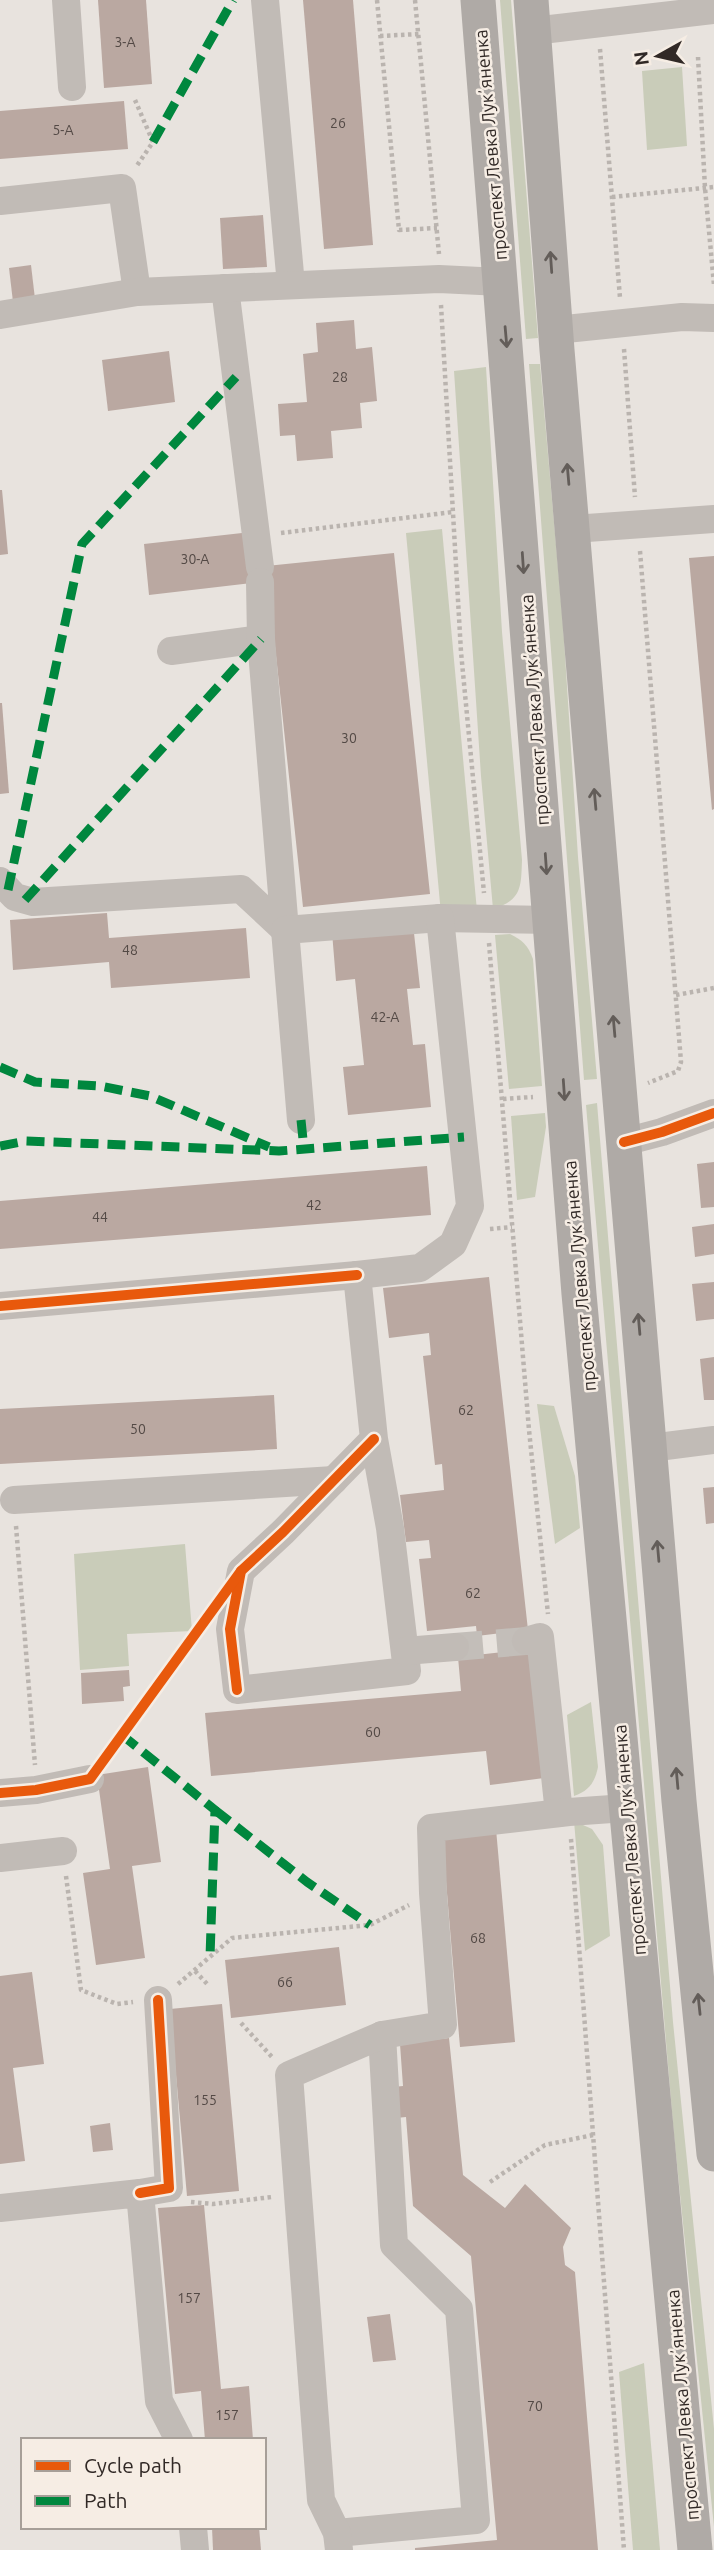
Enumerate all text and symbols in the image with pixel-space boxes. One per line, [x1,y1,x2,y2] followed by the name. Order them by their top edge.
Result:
[623,21,693,91] north arrow
[470,29,510,261] street label: проспект Левка Лукʼяненка
[114,34,136,50] house number: 3-А
[629,50,653,67] text: N
[330,115,346,131] house number: 26
[52,122,74,138] house number: 5-А
[544,251,557,273] one-way arrow
[500,325,513,347] one-way arrow
[332,369,348,385] house number: 28
[561,464,574,486] one-way arrow
[181,551,209,567] house number: 30-А
[517,552,530,574] one-way arrow
[516,594,552,826] street label: проспект Левка Лукʼяненка
[341,730,357,746] house number: 30
[588,788,601,811] one-way arrow
[540,852,553,874] one-way arrow
[122,942,138,958] house number: 48
[371,1009,399,1025] house number: 42-А
[607,1015,620,1037] one-way arrow
[558,1079,571,1101] one-way arrow
[559,1160,599,1392] street label: проспект Левка Лукʼяненка
[306,1197,322,1213] house number: 42
[92,1209,108,1225] house number: 44
[632,1314,645,1336] one-way arrow
[458,1402,474,1418] house number: 62
[130,1421,146,1437] house number: 50
[651,1540,664,1563] one-way arrow
[465,1585,481,1601] house number: 62
[365,1724,381,1740] house number: 60
[609,1724,649,1956] street label: проспект Левка Лукʼяненка
[670,1767,683,1790] one-way arrow
[470,1930,486,1946] house number: 68
[277,1974,293,1990] house number: 66
[692,1993,705,2016] one-way arrow
[193,2092,217,2108] house number: 155
[662,2289,702,2521] street label: проспект Левка Лукʼяненка
[177,2290,201,2306] house number: 157
[527,2398,543,2414] house number: 70
[215,2407,239,2423] house number: 157
[21,2438,266,2529] legend
[84,2453,182,2477] text: Cycle path
[84,2488,127,2512] text: Path

